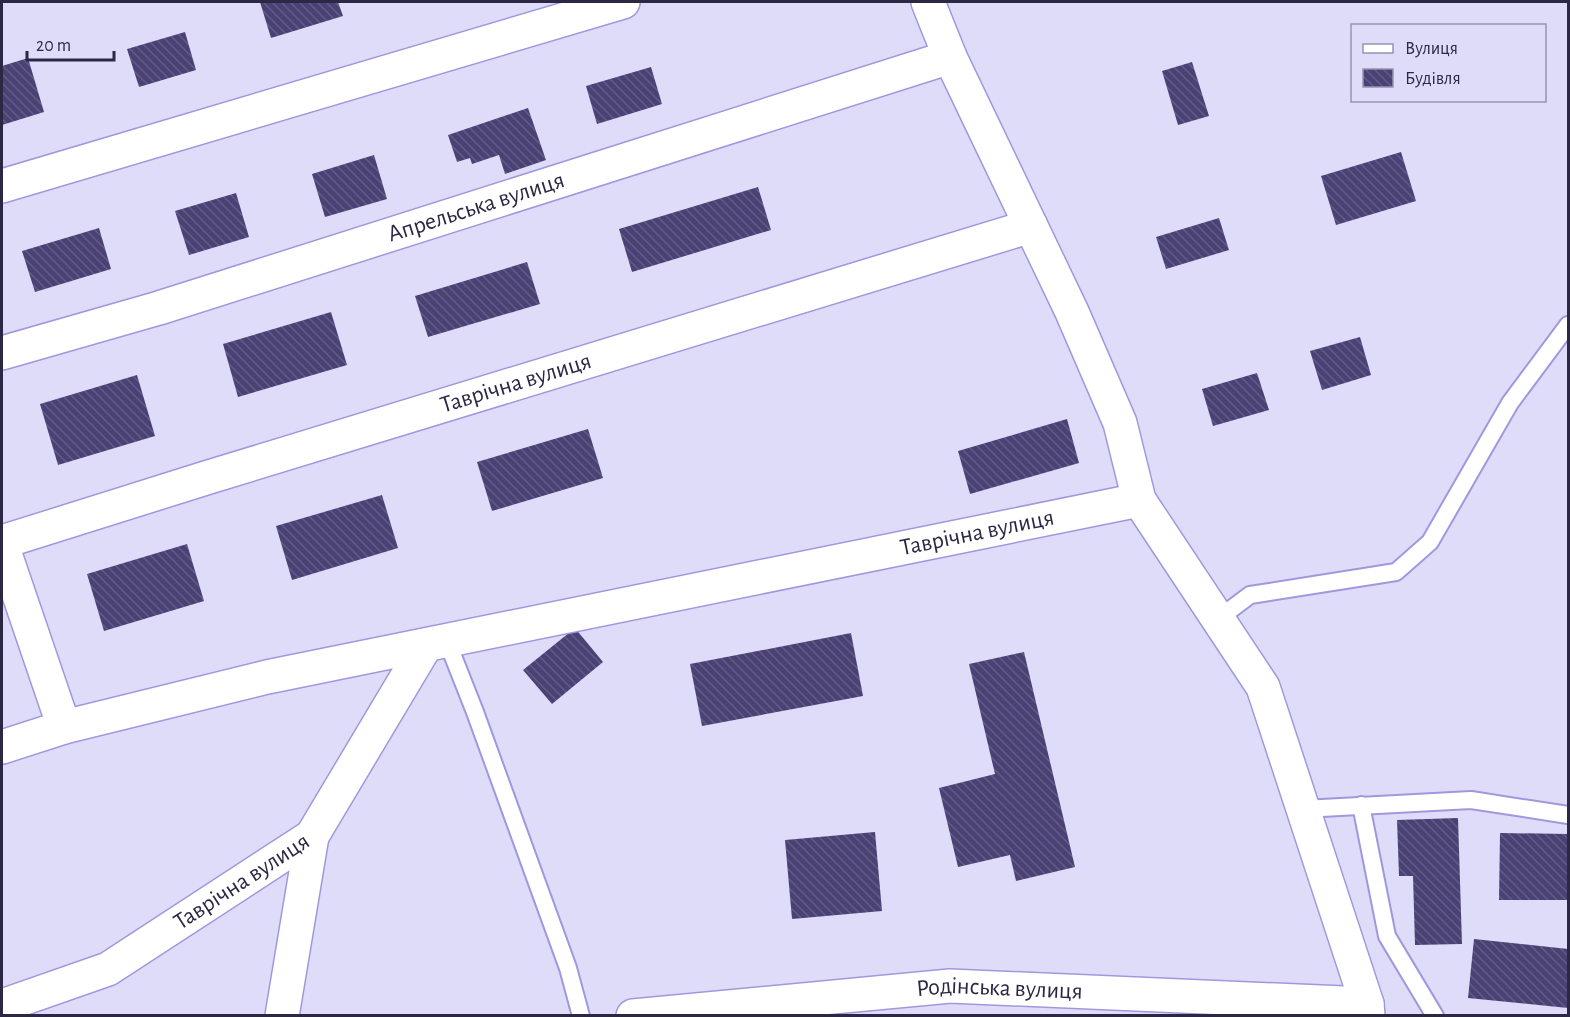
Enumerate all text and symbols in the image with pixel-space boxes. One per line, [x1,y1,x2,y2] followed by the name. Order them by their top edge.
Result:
[27,24,114,62] scale bar
[1351,24,1546,102] legend
[36,37,71,55] text: 20 m
[1405,40,1458,58] text: Вулиця
[1405,70,1461,88] text: Будівля
[385,168,567,247] street label: Апрельська вулиця
[438,349,594,418] street label: Таврічна вулиця
[898,506,1056,560] street label: Таврічна вулиця
[170,829,314,934] street label: Таврічна вулиця
[915,974,1083,1004] street label: Родінська вулиця

